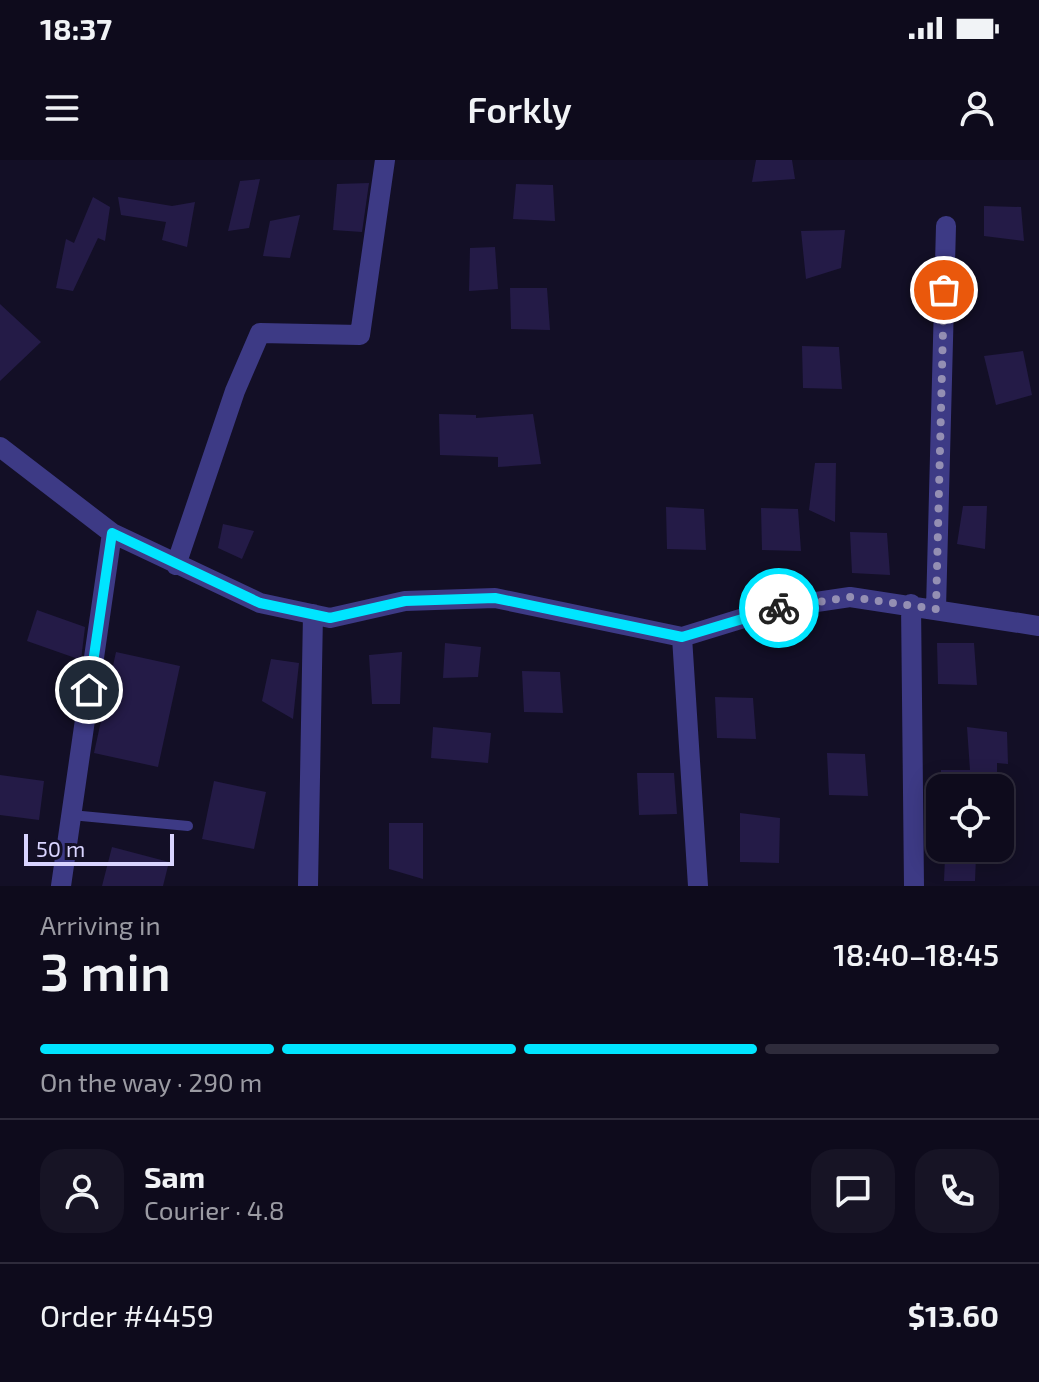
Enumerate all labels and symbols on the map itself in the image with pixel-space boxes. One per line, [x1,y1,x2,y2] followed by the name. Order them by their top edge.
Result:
[910,256,978,324] pin
[739,568,819,648] courier
[55,656,123,724] pin
[24,830,174,866] scale bar

